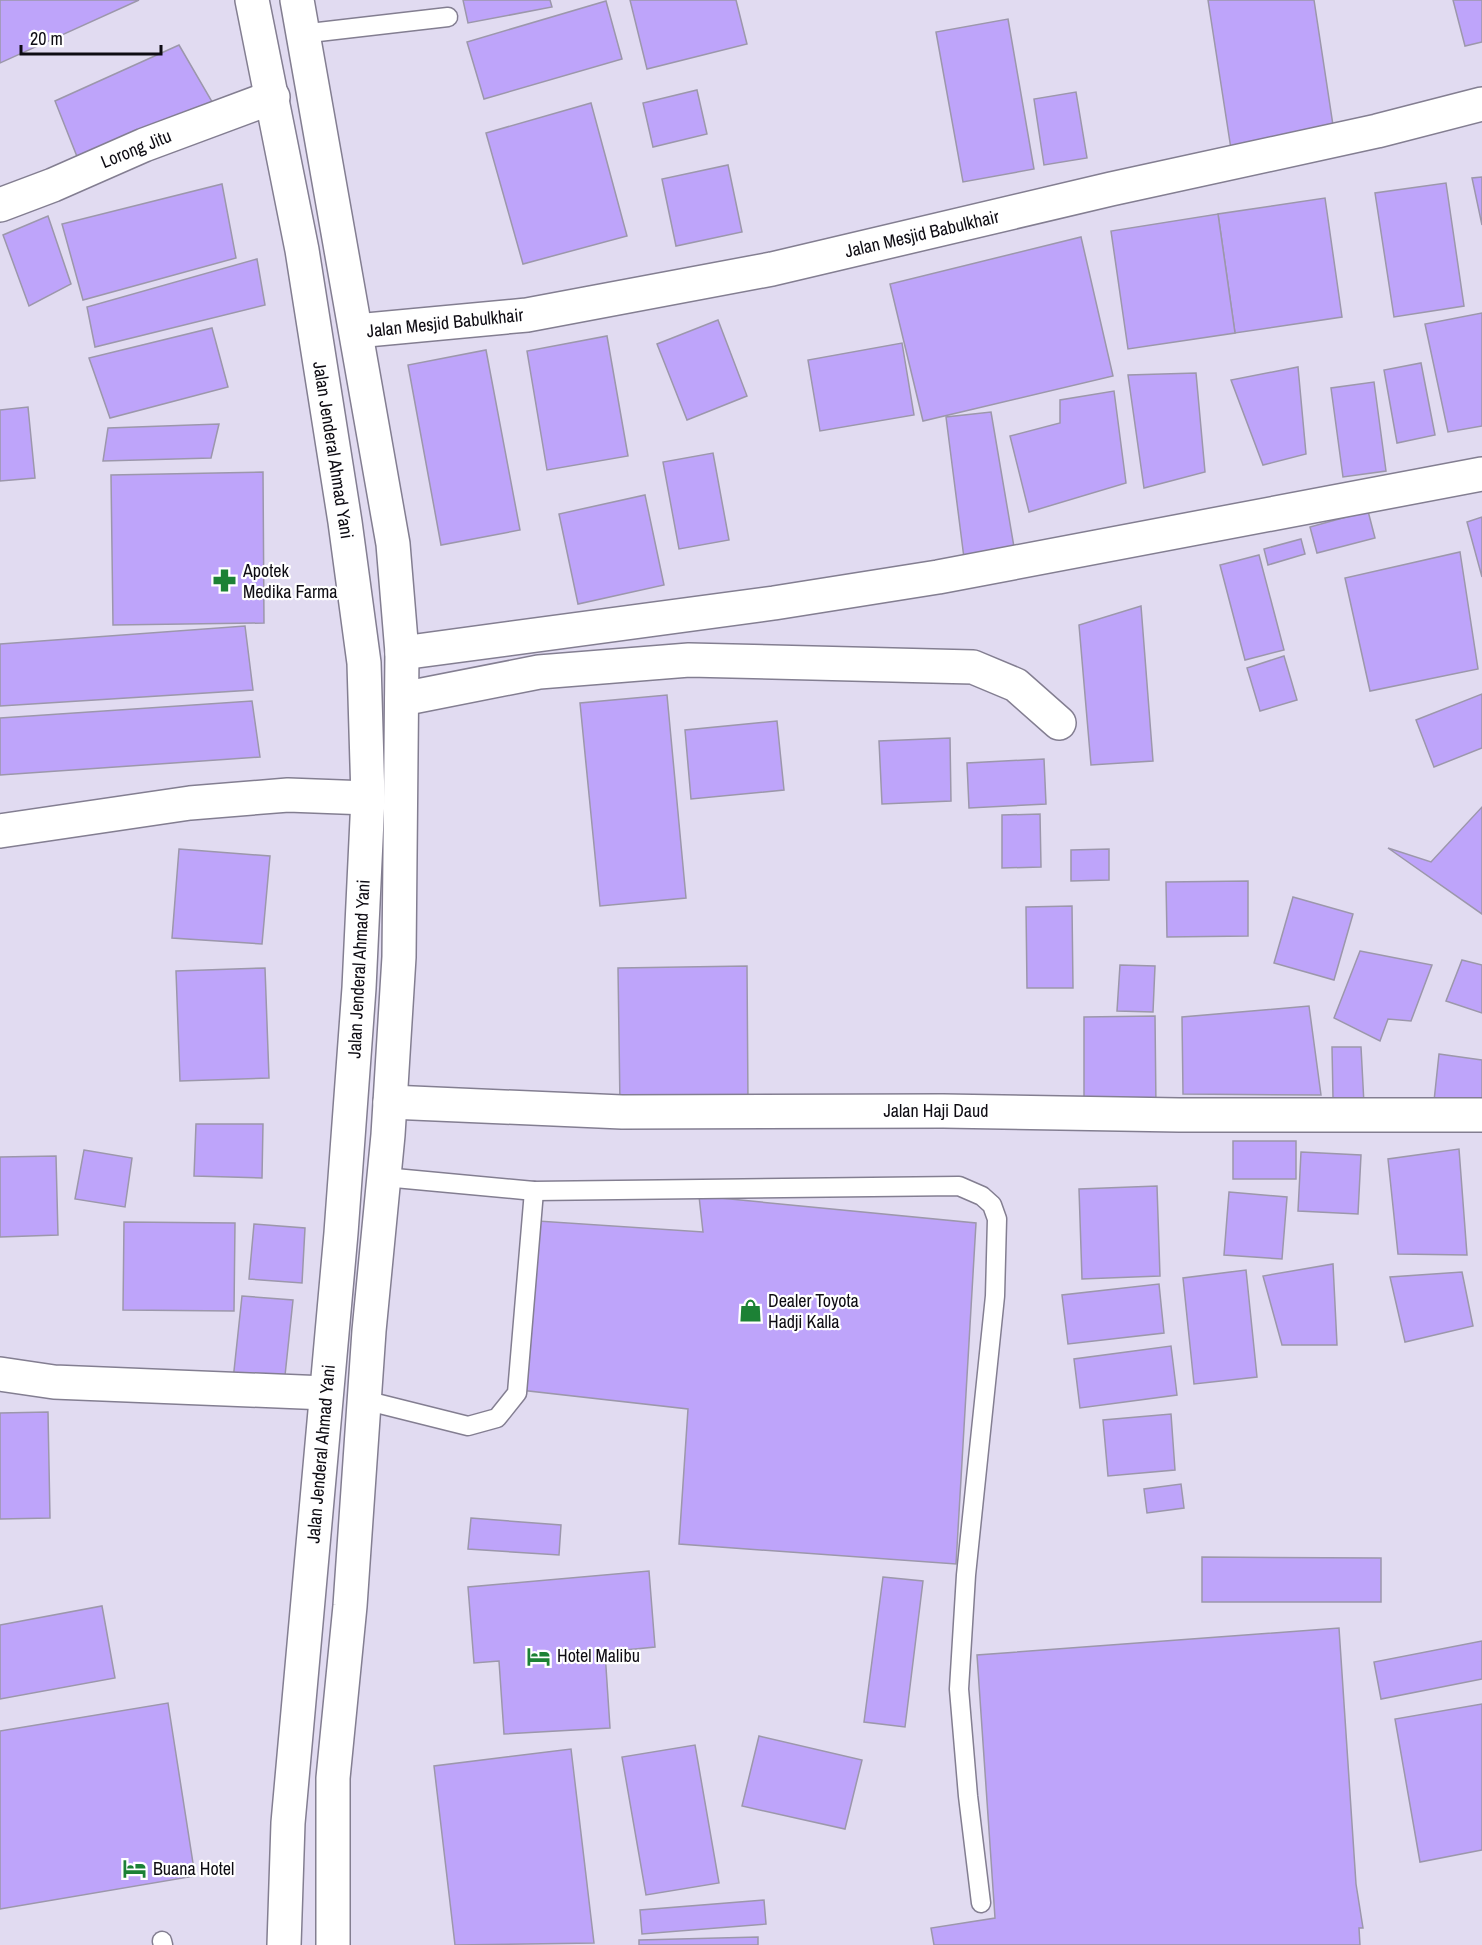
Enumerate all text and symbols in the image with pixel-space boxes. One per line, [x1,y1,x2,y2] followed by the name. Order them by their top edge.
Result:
[21,18,160,56] scale bar
[30,26,63,51] text: 20 m
[97,123,175,174] street label: Lorong Jitu
[842,204,1002,263] street label: Jalan Mesjid Babulkhair
[365,302,525,343] street label: Jalan Mesjid Babulkhair
[307,359,360,540] street label: Jalan Jenderal Ahmad Yani
[242,558,337,604] place label: Apotek Medika Farma
[212,568,238,594] pharmacy icon: Apotek Medika Farma
[341,879,376,1059] street label: Jalan Jenderal Ahmad Yani
[883,1098,989,1123] street label: Jalan Haji Daud
[768,1288,859,1334] place label: Dealer Toyota Hadji Kalla
[737,1298,763,1324] shop icon: Dealer Toyota Hadji Kalla
[300,1364,341,1544] street label: Jalan Jenderal Ahmad Yani
[526,1643,552,1669] hotel icon: Hotel Malibu
[557,1643,640,1668] place label: Hotel Malibu
[122,1856,148,1882] hotel icon: Buana Hotel
[153,1856,234,1881] place label: Buana Hotel

